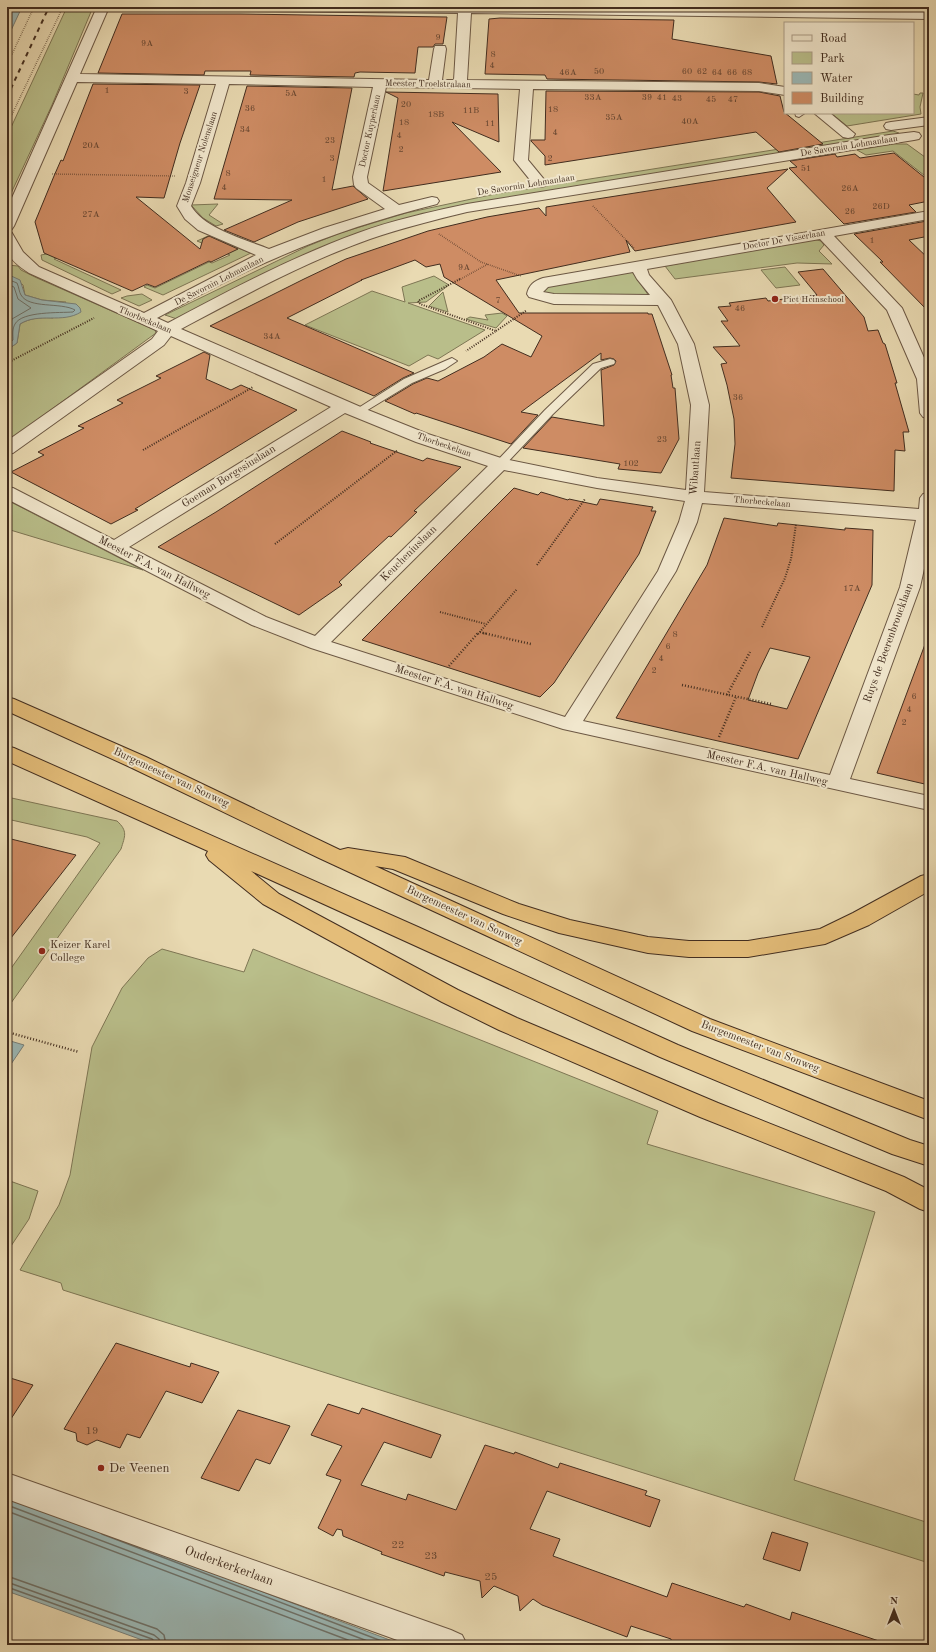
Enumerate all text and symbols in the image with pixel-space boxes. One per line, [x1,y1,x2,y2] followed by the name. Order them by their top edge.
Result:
[784,22,914,114] legend
[435,33,441,42] house number: 9
[820,33,847,45] text: Road
[141,39,153,48] house number: 9A
[490,50,496,59] house number: 8
[820,53,845,65] text: Park
[489,61,495,70] house number: 4
[594,67,604,76] house number: 50
[682,67,692,76] house number: 60
[697,67,707,76] house number: 62
[559,68,577,77] house number: 46A
[712,68,722,77] house number: 64
[727,68,737,77] house number: 66
[742,68,752,77] house number: 68
[820,73,853,85] text: Water
[385,79,471,89] street label: Meester Troelstralaan
[104,86,110,95] house number: 1
[183,87,189,96] house number: 3
[285,89,297,98] house number: 5A
[584,93,602,102] house number: 33A
[642,93,652,102] house number: 39
[657,93,667,102] house number: 41
[820,93,864,105] text: Building
[358,94,382,168] street label: Doctor Kuyperlaan
[672,94,682,103] house number: 43
[706,95,716,104] house number: 45
[728,95,738,104] house number: 47
[401,100,411,109] house number: 20
[245,104,255,113] house number: 36
[548,105,558,114] house number: 18
[463,106,479,115] house number: 11B
[181,110,219,204] street label: Monseigneur Nolenslaan
[428,110,444,119] house number: 18B
[605,113,623,122] house number: 35A
[681,117,699,126] house number: 40A
[399,118,409,127] house number: 18
[485,119,495,128] house number: 11
[240,125,250,134] house number: 34
[552,128,558,137] house number: 4
[396,131,402,140] house number: 4
[800,134,899,158] street label: De Savornin Lohmanlaan
[325,136,335,145] house number: 23
[82,141,100,150] house number: 20A
[398,145,404,154] house number: 2
[329,154,335,163] house number: 3
[547,154,553,163] house number: 2
[801,164,811,173] house number: 51
[225,169,231,178] house number: 8
[477,173,576,197] street label: De Savornin Lohmanlaan
[321,175,327,184] house number: 1
[221,183,227,192] house number: 4
[841,184,859,193] house number: 26A
[872,202,890,211] house number: 26D
[845,207,855,216] house number: 26
[82,210,100,219] house number: 27A
[742,228,826,252] street label: Doctor De Visserlaan
[869,236,875,245] house number: 1
[173,255,265,307] street label: De Savornin Lohmanlaan
[458,263,470,272] house number: 9A
[770,294,780,304] marker: Piet Heinschool
[783,295,845,304] place label: Piet Heinschool
[495,296,501,305] house number: 7
[735,304,745,313] house number: 46
[117,305,173,335] street label: Thorbeckelaan
[263,332,281,341] house number: 34A
[733,393,743,402] house number: 36
[416,431,473,459] street label: Thorbeckelaan
[657,435,667,444] house number: 23
[689,440,703,496] street label: Wibautlaan
[180,444,278,510] street label: Goeman Borgesiuslaan
[623,459,639,468] house number: 102
[733,495,791,509] street label: Thorbeckelaan
[379,524,439,584] street label: Keucheniuslaan
[96,535,212,601] street label: Meester F.A. van Hallweg
[862,582,916,704] street label: Ruys de Beerenbroucklaan
[843,584,861,593] house number: 17A
[672,630,678,639] house number: 8
[665,642,671,651] house number: 6
[658,654,664,663] house number: 4
[393,664,515,712] street label: Meester F.A. van Hallweg
[651,666,657,675] house number: 2
[911,692,917,701] house number: 6
[906,705,912,714] house number: 4
[901,718,907,727] house number: 2
[111,746,231,810] street label: Burgemeester van Sonweg
[705,750,829,788] street label: Meester F.A. van Hallweg
[404,884,524,948] street label: Burgemeester van Sonweg
[50,940,110,964] place label: Keizer Karel College
[37,946,47,956] marker: Keizer Karel College
[699,1019,821,1075] street label: Burgemeester van Sonweg
[86,1426,98,1437] house number: 19
[109,1462,170,1475] place label: De Veenen
[96,1463,106,1473] marker: De Veenen
[392,1540,404,1551] house number: 22
[183,1544,275,1588] street label: Ouderkerkerlaan
[425,1551,437,1562] house number: 23
[485,1572,497,1583] house number: 25
[874,1590,914,1630] north arrow
[890,1596,899,1607] text: N

